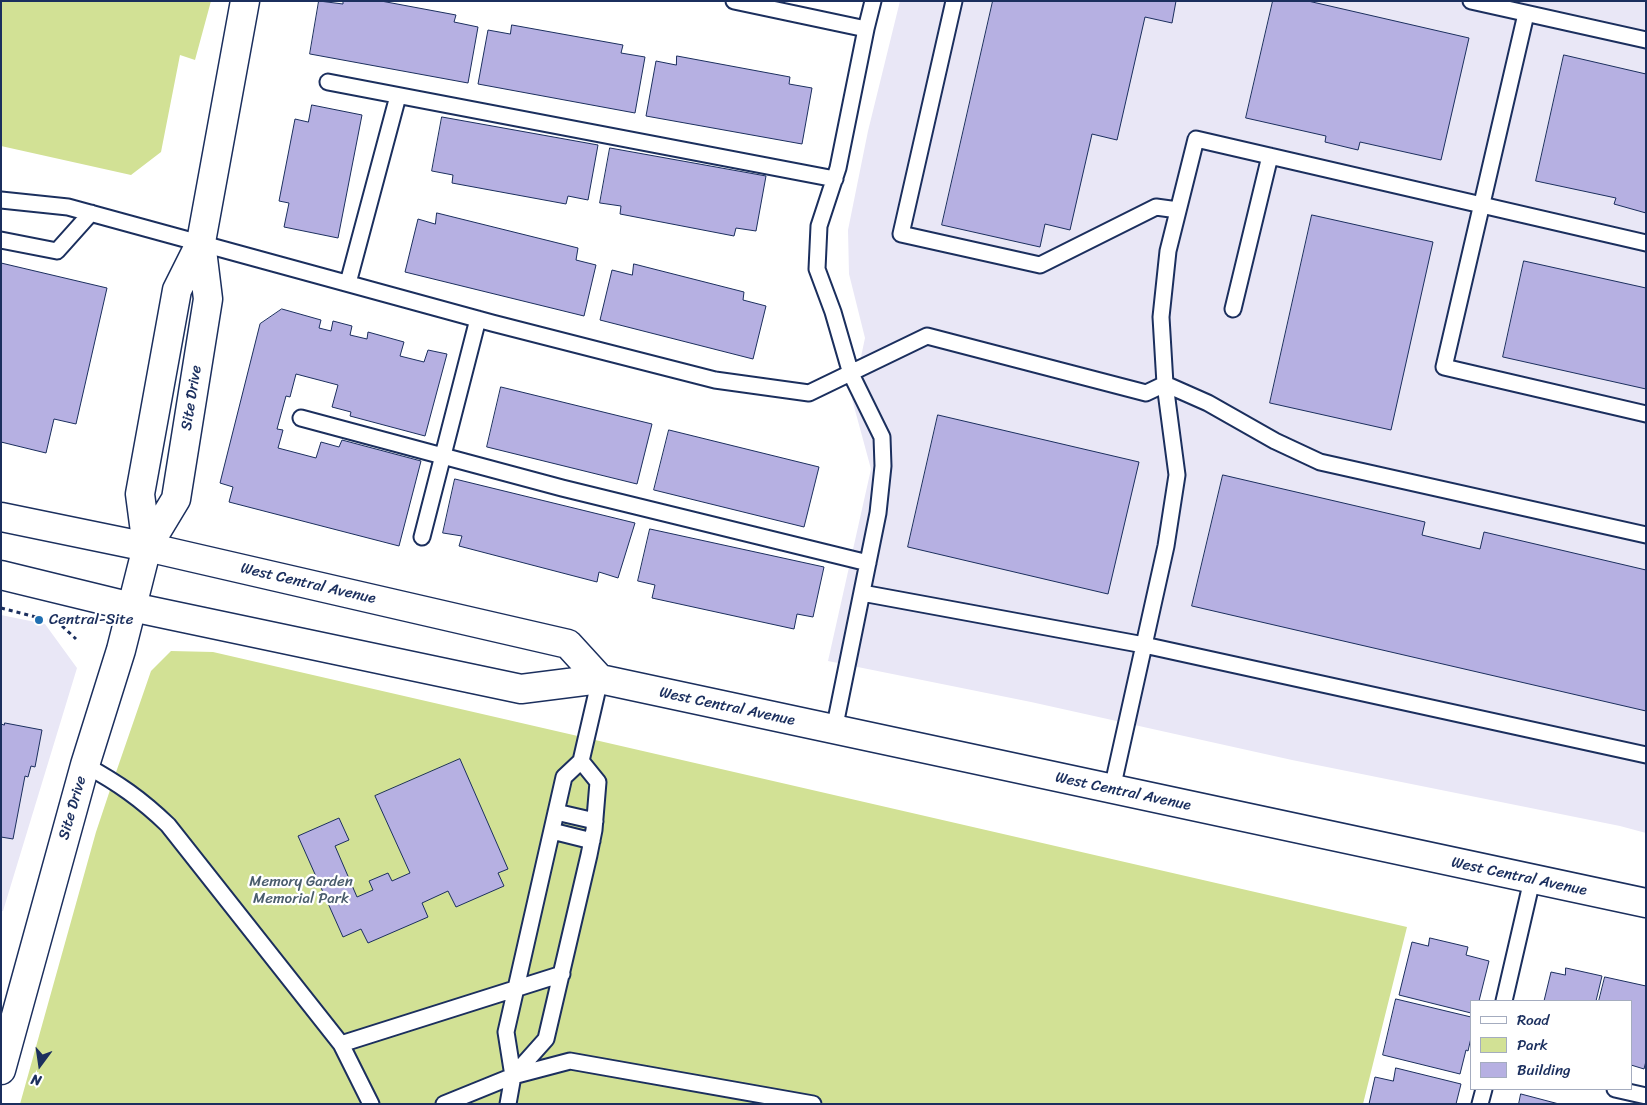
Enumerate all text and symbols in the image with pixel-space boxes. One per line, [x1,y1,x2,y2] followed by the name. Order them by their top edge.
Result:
[178,364,206,432] street label: Site Drive
[239,560,377,608] street label: West Central Avenue
[49,611,133,629] place label: Central-Site
[33,614,45,626] marker: Central-Site
[658,684,796,730] street label: West Central Avenue
[1054,769,1192,815] street label: West Central Avenue
[55,774,91,842] street label: Site Drive
[1450,854,1588,900] street label: West Central Avenue
[249,873,353,908] park label: Memory Garden Memorial Park
[1470,1000,1632,1090] legend
[1517,1007,1549,1033] text: Road
[1517,1032,1548,1058] text: Park
[15,1040,65,1090] north arrow
[1517,1057,1571,1083] text: Building
[29,1067,44,1093] text: N

